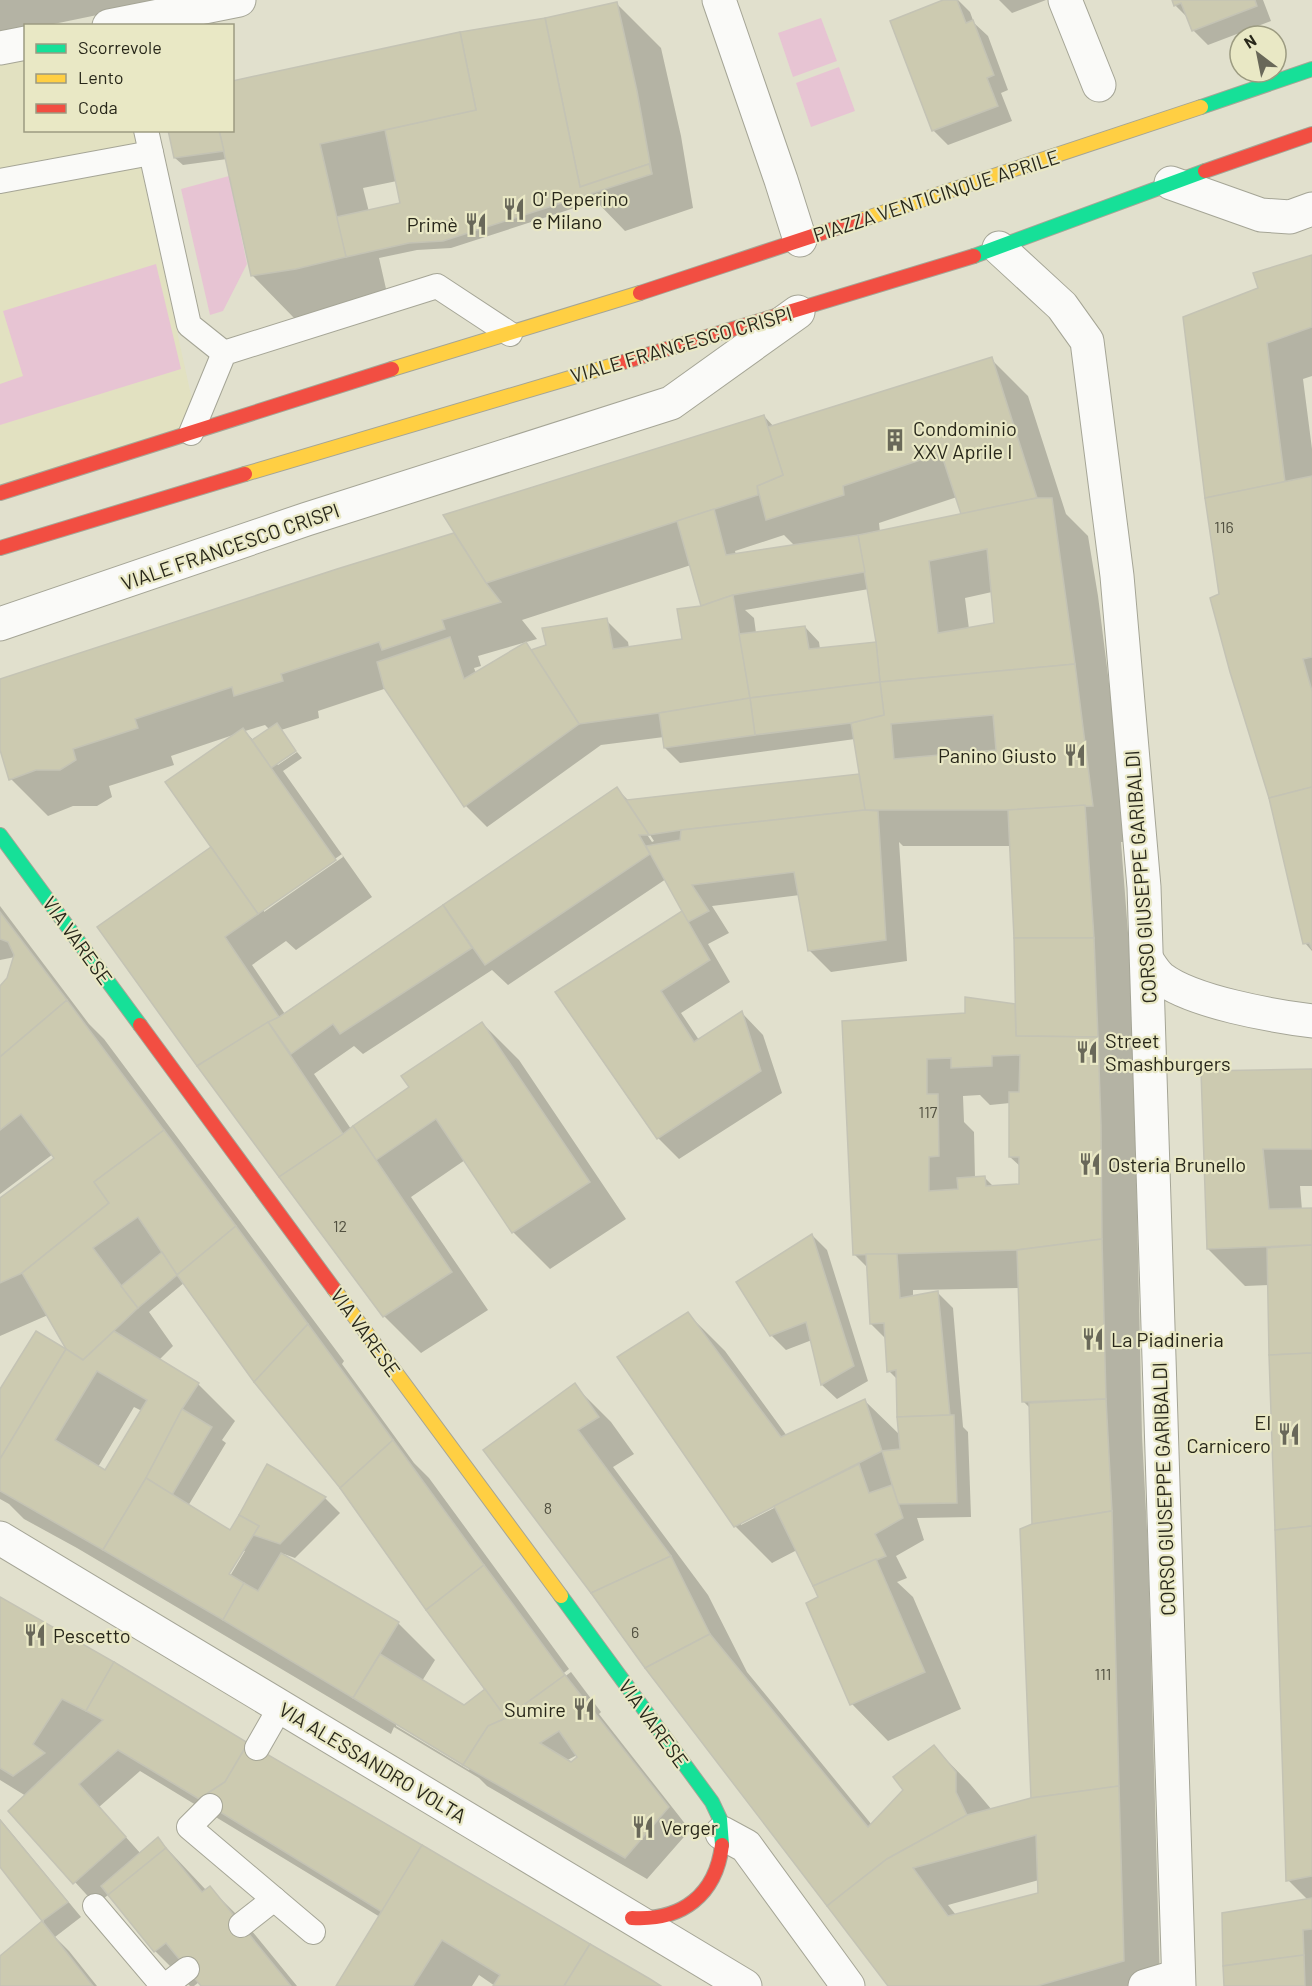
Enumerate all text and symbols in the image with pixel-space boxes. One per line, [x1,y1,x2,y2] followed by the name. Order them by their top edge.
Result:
[24,24,234,132] legend
[1228,24,1288,84] north arrow
[1240,30,1259,52] text: N
[78,36,162,58] text: Scorrevole
[78,66,124,88] text: Lento
[78,96,118,118] text: Coda
[810,144,1062,246] street label: PIAZZA VENTICINQUE APRILE
[532,186,629,233] place label: O' Peperino e Milano
[501,196,527,222] restaurant icon: O' Peperino e Milano
[463,211,489,237] restaurant icon: Primè
[407,212,458,236] place label: Primè
[567,301,795,387] street label: VIALE FRANCESCO CRISPI
[913,416,1017,463] place label: Condominio XXV Aprile I
[882,427,908,453] building icon: Condominio XXV Aprile I
[118,497,342,595] street label: VIALE FRANCESCO CRISPI
[1214,517,1234,536] house number: 116
[1062,742,1088,768] restaurant icon: Panino Giusto
[938,743,1057,767] place label: Panino Giusto
[1119,750,1161,1004] street label: CORSO GIUSEPPE GARIBALDI
[38,891,118,989] street label: VIA VARESE
[1105,1028,1231,1075] place label: Street Smashburgers
[1074,1039,1100,1065] restaurant icon: Street Smashburgers
[919,1102,938,1121] house number: 117
[1077,1151,1103,1177] restaurant icon: Osteria Brunello
[1108,1152,1246,1176] place label: Osteria Brunello
[333,1216,347,1235] house number: 12
[326,1283,406,1381] street label: VIA VARESE
[1080,1326,1106,1352] restaurant icon: La Piadineria
[1111,1327,1224,1351] place label: La Piadineria
[1147,1362,1179,1616] street label: CORSO GIUSEPPE GARIBALDI
[1187,1410,1271,1457] place label: El Carnicero
[1276,1421,1302,1447] restaurant icon: El Carnicero
[544,1498,552,1517] house number: 8
[22,1622,48,1648] restaurant icon: Pescetto
[631,1622,639,1641] house number: 6
[53,1623,131,1647] place label: Pescetto
[1095,1664,1111,1683] house number: 111
[614,1674,694,1772] street label: VIA VARESE
[571,1696,597,1722] restaurant icon: Sumire
[275,1697,471,1827] street label: VIA ALESSANDRO VOLTA
[504,1697,566,1721] place label: Sumire
[630,1814,656,1840] restaurant icon: Verger
[661,1815,718,1839] place label: Verger

